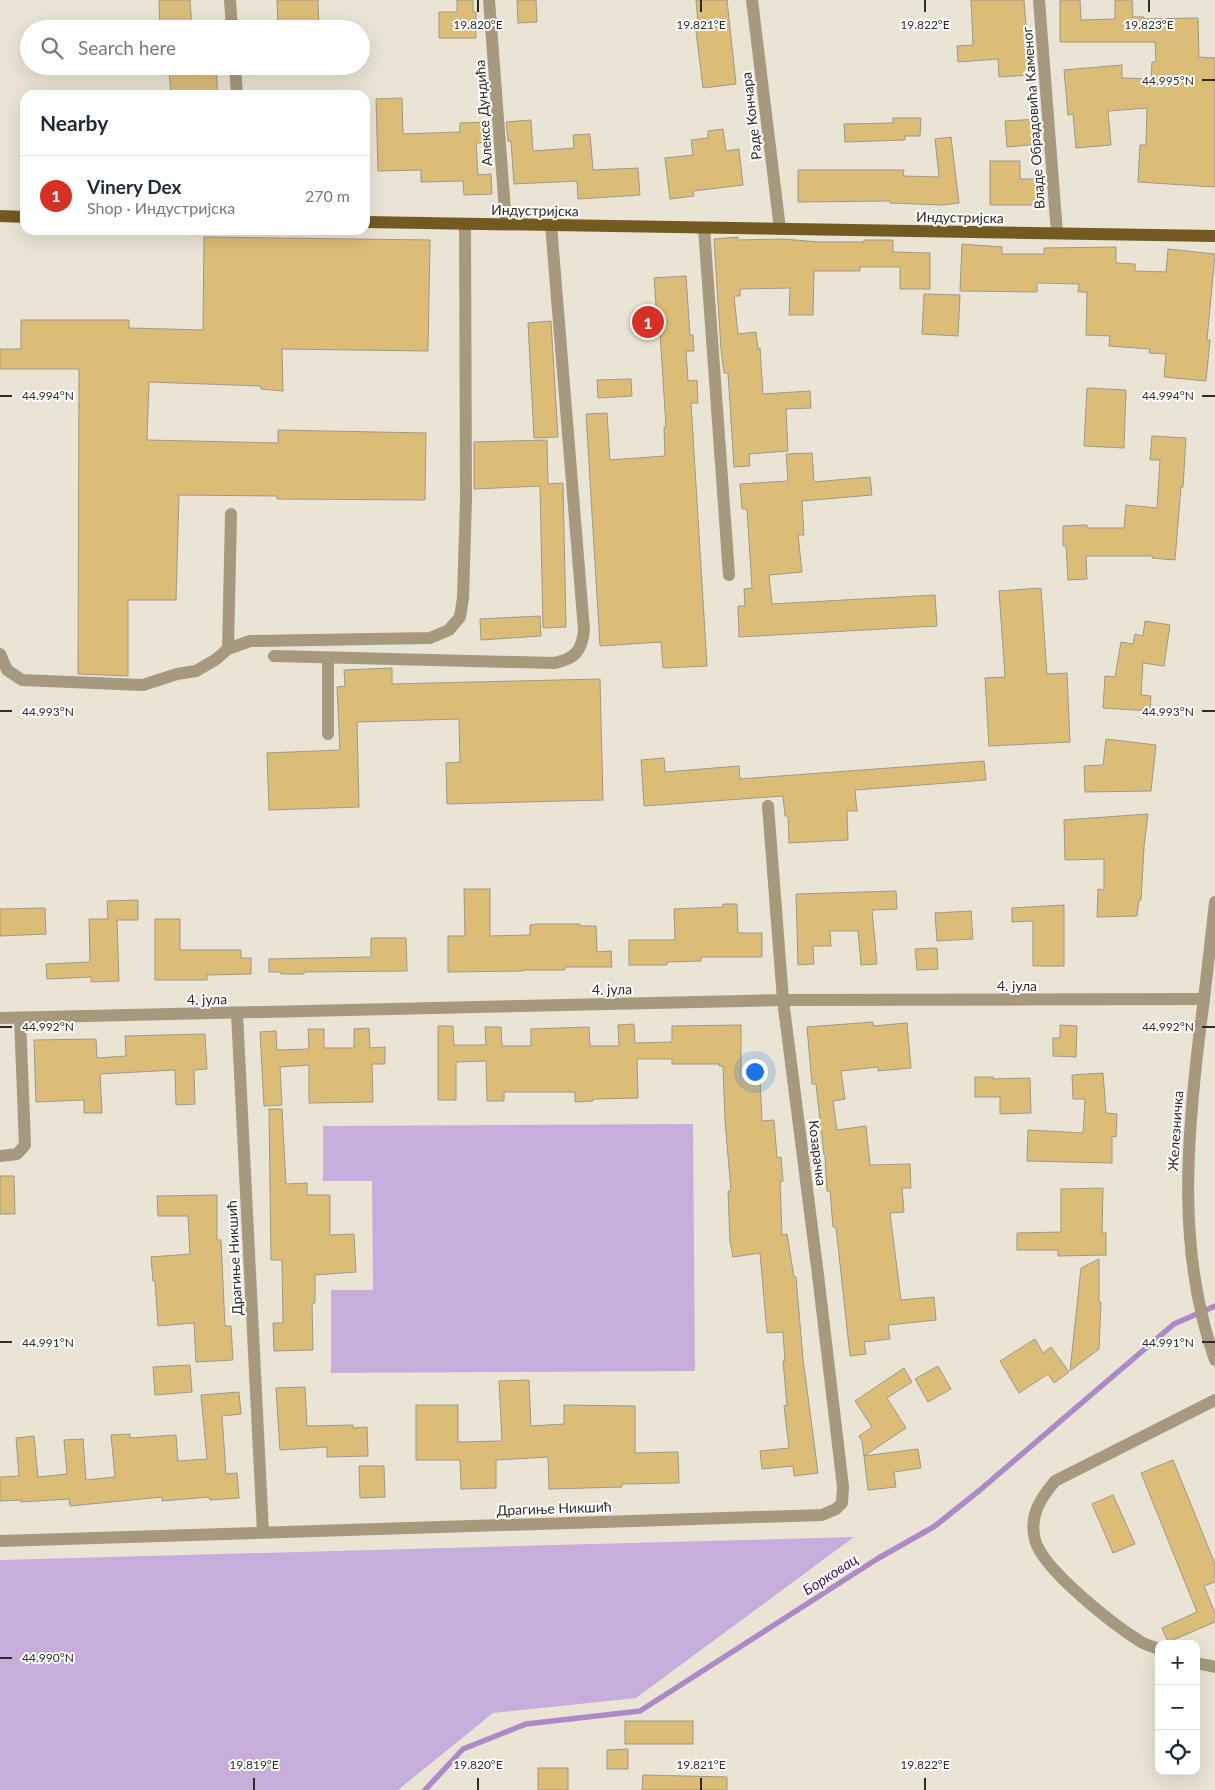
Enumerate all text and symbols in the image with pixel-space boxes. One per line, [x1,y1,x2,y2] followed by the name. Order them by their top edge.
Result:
[453,17,503,32] text: 19.820°E
[676,17,726,32] text: 19.821°E
[900,17,950,32] text: 19.822°E
[1124,17,1174,32] text: 19.823°E
[20,20,370,75] search box
[1018,26,1048,210] street label: Владе Обрадовића Каменог
[38,34,66,62] icon: search
[78,36,176,59] text: Search here
[471,59,495,167] street label: Алексе Дундића
[737,71,765,161] street label: Раде Кончара
[1142,73,1194,88] text: 44.995°N
[40,110,108,135] text: Nearby
[87,175,181,198] text: Vinery Dex
[51,186,61,205] text: 1
[305,186,350,205] text: 270 m
[87,198,235,217] text: Shop · Индустријска
[491,201,579,219] street label: Индустријска
[916,208,1004,226] street label: Индустријска
[632,303,664,341] pin: 1
[22,388,74,403] text: 44.994°N
[1142,388,1194,403] text: 44.994°N
[22,704,74,719] text: 44.993°N
[1142,704,1194,719] text: 44.993°N
[997,977,1037,994] street label: 4. јула
[592,980,632,998] street label: 4. јула
[187,990,227,1008] street label: 4. јула
[22,1019,74,1034] text: 44.992°N
[1142,1019,1194,1034] text: 44.992°N
[742,1059,768,1085] your location
[1164,1090,1186,1172] street label: Железничка
[806,1119,830,1187] street label: Козарачка
[222,1200,246,1316] street label: Драгиње Никшић
[22,1335,74,1350] text: 44.991°N
[1142,1335,1194,1350] text: 44.991°N
[496,1497,612,1519] street label: Драгиње Никшић
[799,1549,861,1599] water label: Борковац
[1155,1640,1200,1775] map controls
[1155,1640,1200,1685] button: +
[22,1650,74,1665] text: 44.990°N
[1155,1685,1200,1730] button: −
[1155,1730,1200,1775] button: locate
[229,1757,279,1772] text: 19.819°E
[453,1757,503,1772] text: 19.820°E
[676,1757,726,1772] text: 19.821°E
[900,1757,950,1772] text: 19.822°E

